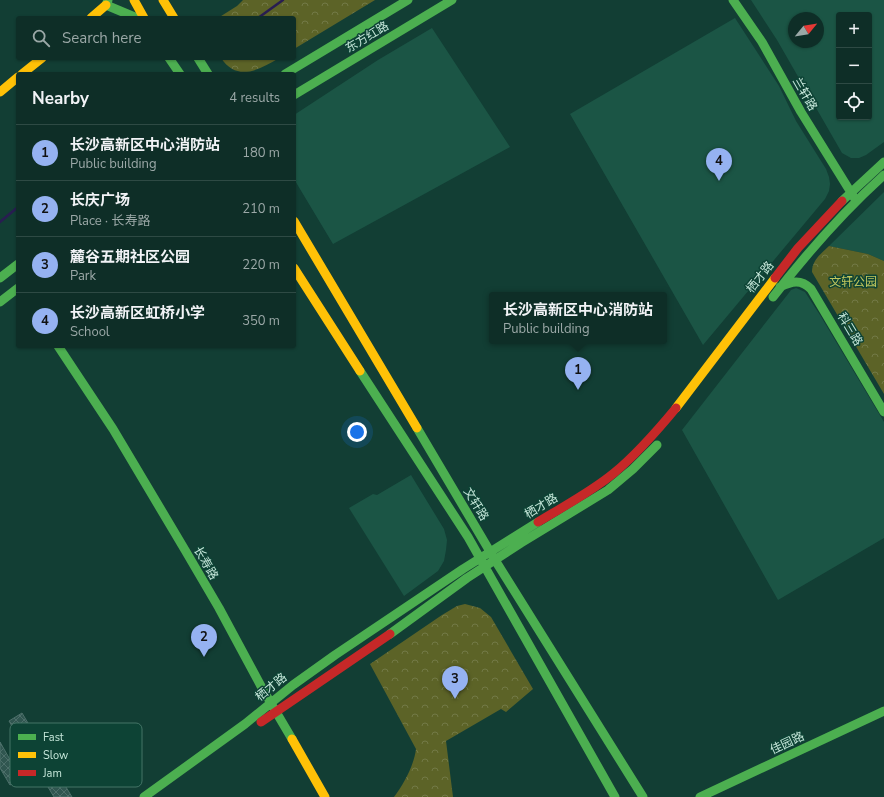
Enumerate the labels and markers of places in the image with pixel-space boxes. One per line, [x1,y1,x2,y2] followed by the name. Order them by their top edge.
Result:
[706,148,732,181] pin: 4
[565,357,591,390] pin: 1
[191,624,217,657] pin: 2
[442,666,468,699] pin: 3

